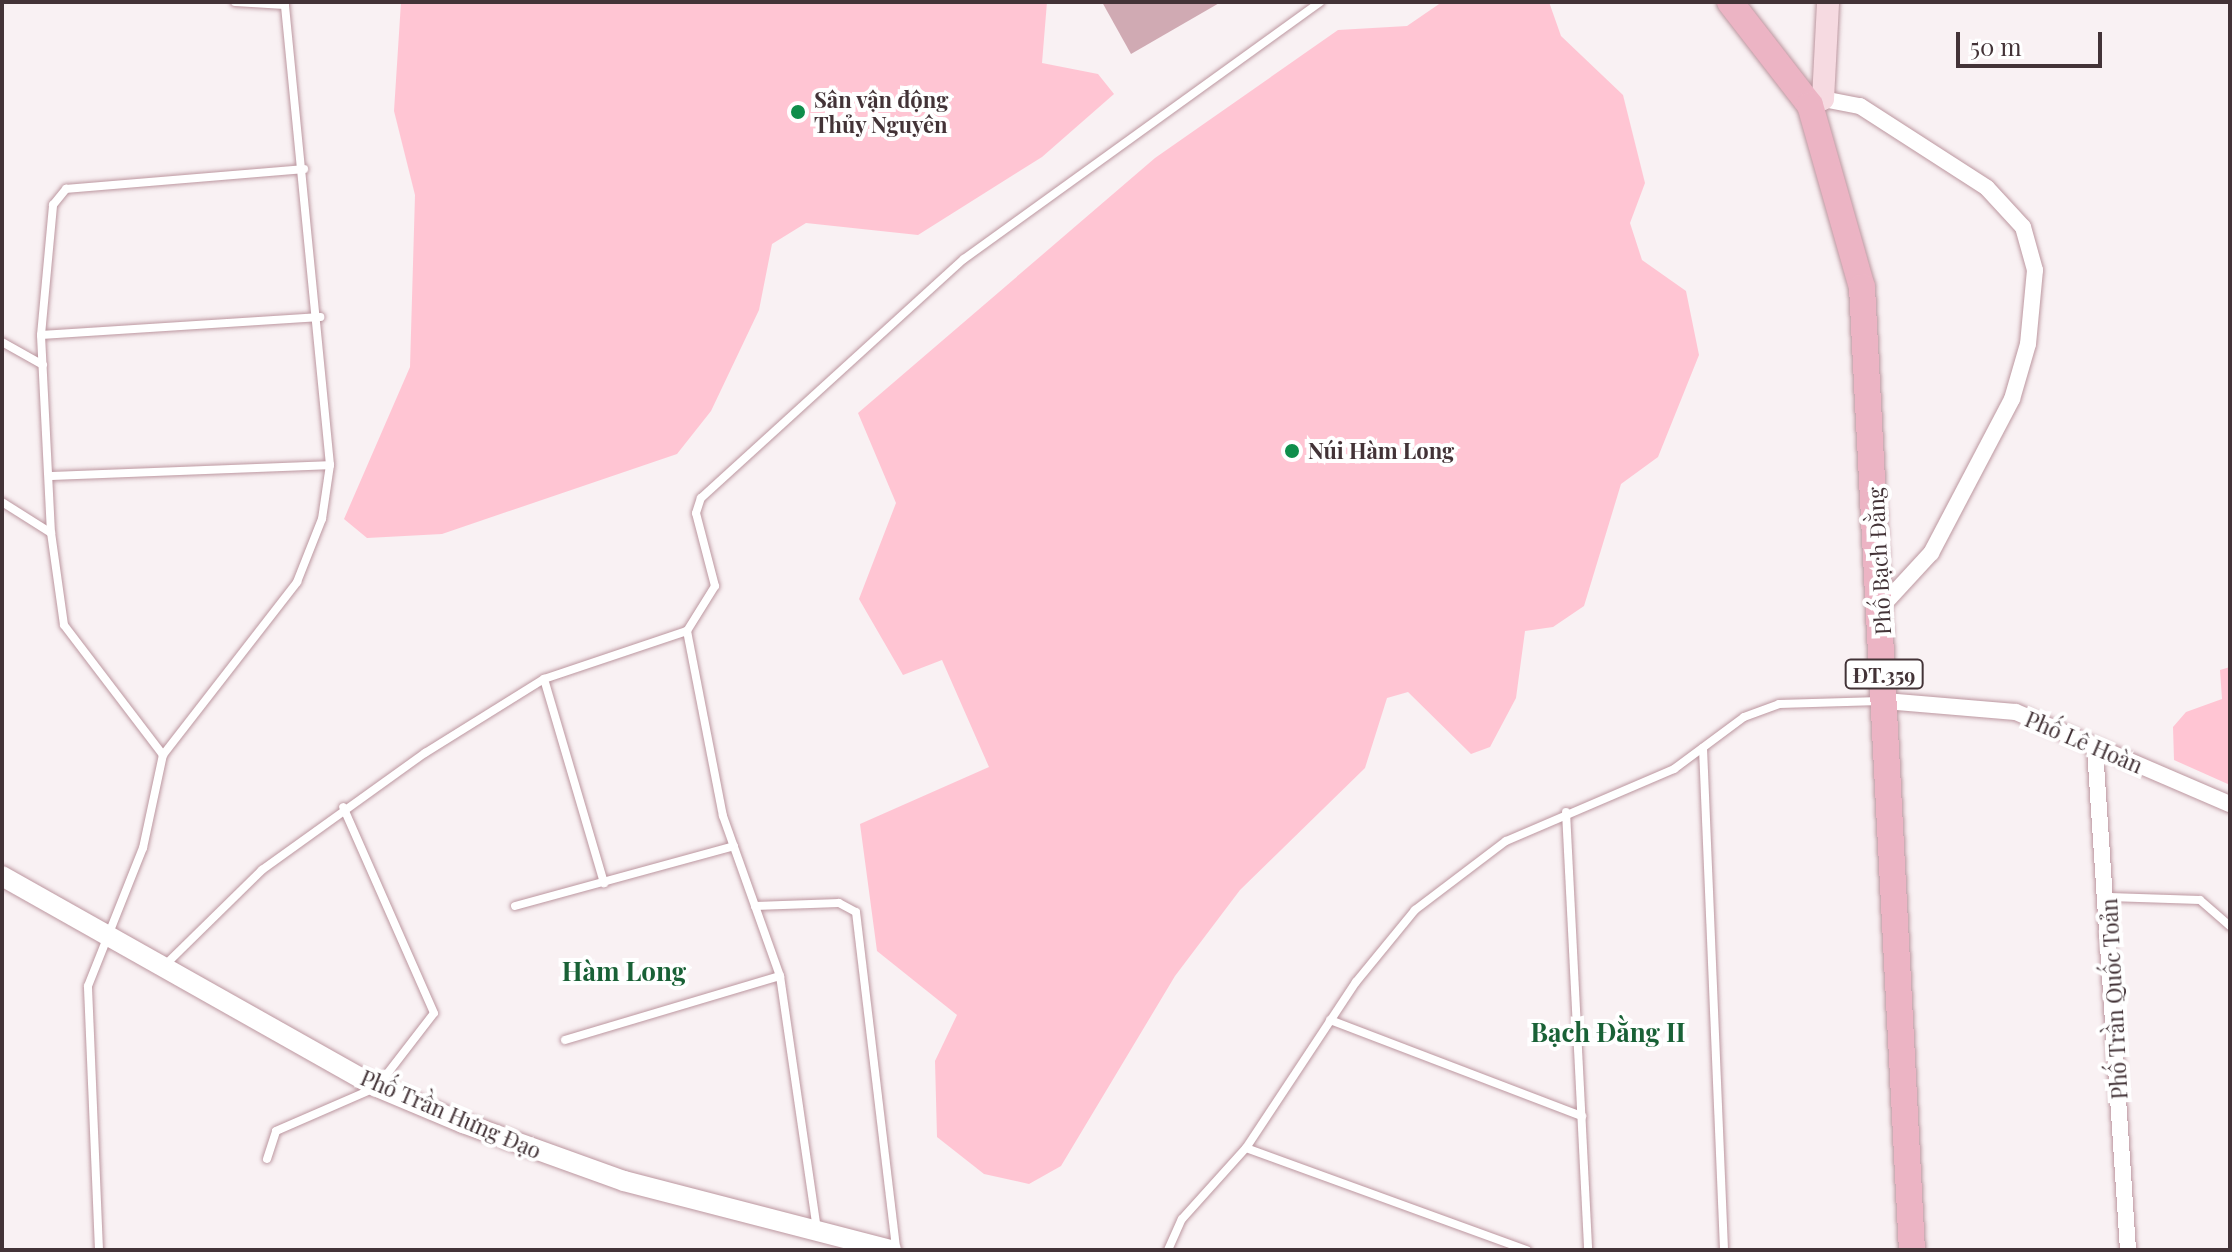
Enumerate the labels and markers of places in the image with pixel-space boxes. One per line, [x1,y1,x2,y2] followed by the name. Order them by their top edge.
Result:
[814,86,949,138] place label: Sân vận động Thủy Nguyên
[789,103,807,121] marker: Sân vận động Thủy Nguyên
[1308,438,1454,464] place label: Núi Hàm Long
[1283,442,1301,460] marker: Núi Hàm Long

